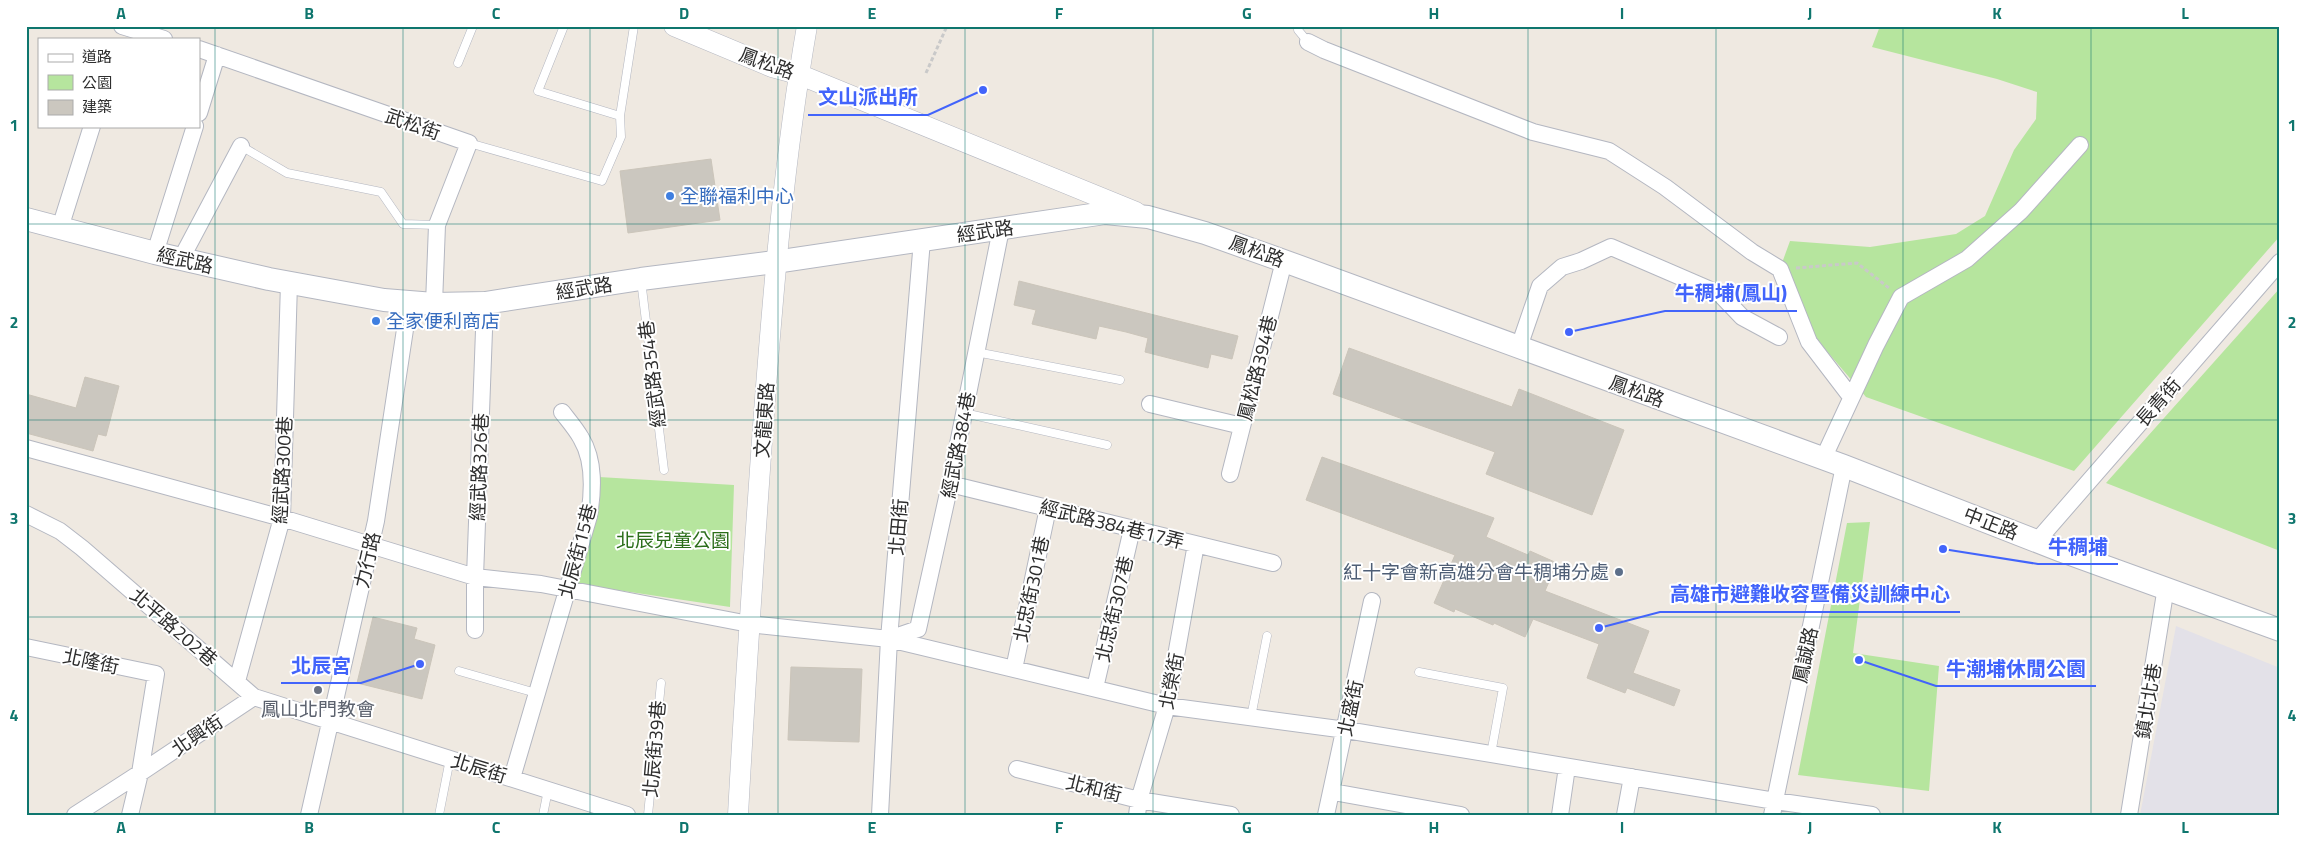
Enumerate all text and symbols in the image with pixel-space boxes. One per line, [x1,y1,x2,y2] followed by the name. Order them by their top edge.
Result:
[116,1,126,25] text: A
[304,1,314,25] text: B
[492,1,501,25] text: C
[679,1,689,25] text: D
[868,1,877,25] text: E
[1055,1,1064,25] text: F
[1242,1,1252,25] text: G
[1429,1,1439,25] text: H
[1620,1,1624,25] text: I
[1808,1,1812,25] text: J
[1992,1,2002,25] text: K
[2181,1,2189,25] text: L
[38,38,200,128] legend
[735,39,799,86] street label: 鳳松路
[82,45,112,68] text: 道路
[82,71,112,94] text: 公園
[808,80,928,115] callout: 文山派出所
[818,81,918,112] text: 文山派出所
[82,95,112,118] text: 建築
[381,101,445,147] street label: 武松街
[10,113,18,137] text: 1
[2288,113,2296,137] text: 1
[680,181,794,210] place label: 全聯福利中心
[664,190,676,202] marker: 全聯福利中心
[955,212,1015,249] street label: 經武路
[1225,227,1289,274] street label: 鳳松路
[154,239,216,280] street label: 經武路
[553,269,614,306] street label: 經武路
[1665,276,1797,311] callout: 牛稠埔(鳳山)
[1675,277,1787,308] text: 牛稠埔(鳳山)
[386,306,500,335] place label: 全家便利商店
[10,310,18,334] text: 2
[2288,310,2296,334] text: 2
[1229,312,1284,424] street label: 鳳松路394巷
[370,315,382,327] marker: 全家便利商店
[631,319,672,429] street label: 經武路354巷
[1605,367,1669,414] street label: 鳳松路
[2128,371,2187,433] street label: 長青街
[746,381,781,459] street label: 文龍東路
[933,389,982,501] street label: 經武路384巷
[462,413,495,521] street label: 經武路326巷
[264,415,299,525] street label: 經武路300巷
[1037,492,1188,556] street label: 經武路384巷17弄
[881,497,914,557] street label: 北田街
[1959,499,2023,546] street label: 中正路
[550,500,603,602] street label: 北辰街15巷
[10,506,18,530] text: 3
[2288,506,2296,530] text: 3
[616,525,730,554] park label: 北辰兒童公園
[346,529,387,591] street label: 力行路
[2038,529,2118,564] callout: 牛稠埔
[2048,531,2108,562] text: 牛稠埔
[1005,533,1056,645] street label: 北忠街301巷
[1087,553,1140,665] street label: 北忠街307巷
[1343,557,1609,586] place label: 紅十字會新高雄分會牛稠埔分處
[1613,566,1625,578] marker: 紅十字會新高雄分會牛稠埔分處
[1660,577,1960,612] callout: 高雄市避難收容暨備災訓練中心
[1670,578,1950,609] text: 高雄市避難收容暨備災訓練中心
[124,580,225,673] street label: 北平路202巷
[1784,624,1825,686] street label: 鳳誠路
[60,640,122,681] street label: 北隆街
[281,648,361,683] callout: 北辰宮
[291,650,351,681] text: 北辰宮
[1151,650,1190,712] street label: 北榮街
[1936,651,2096,686] callout: 牛潮埔休閒公園
[1946,653,2086,684] text: 牛潮埔休閒公園
[2127,661,2168,741] street label: 鎮北北巷
[1329,677,1370,739] street label: 北盛街
[312,684,324,696] marker: 鳳山北門教會
[261,694,375,723] place label: 鳳山北門教會
[635,699,672,799] street label: 北辰街39巷
[10,703,19,727] text: 4
[2288,703,2297,727] text: 4
[165,707,228,763] street label: 北興街
[448,745,511,790] street label: 北辰街
[1063,767,1125,808] street label: 北和街
[116,815,126,839] text: A
[304,815,314,839] text: B
[492,815,501,839] text: C
[679,815,689,839] text: D
[868,815,877,839] text: E
[1055,815,1064,839] text: F
[1242,815,1252,839] text: G
[1429,815,1439,839] text: H
[1620,815,1624,839] text: I
[1808,815,1812,839] text: J
[1992,815,2002,839] text: K
[2181,815,2189,839] text: L

